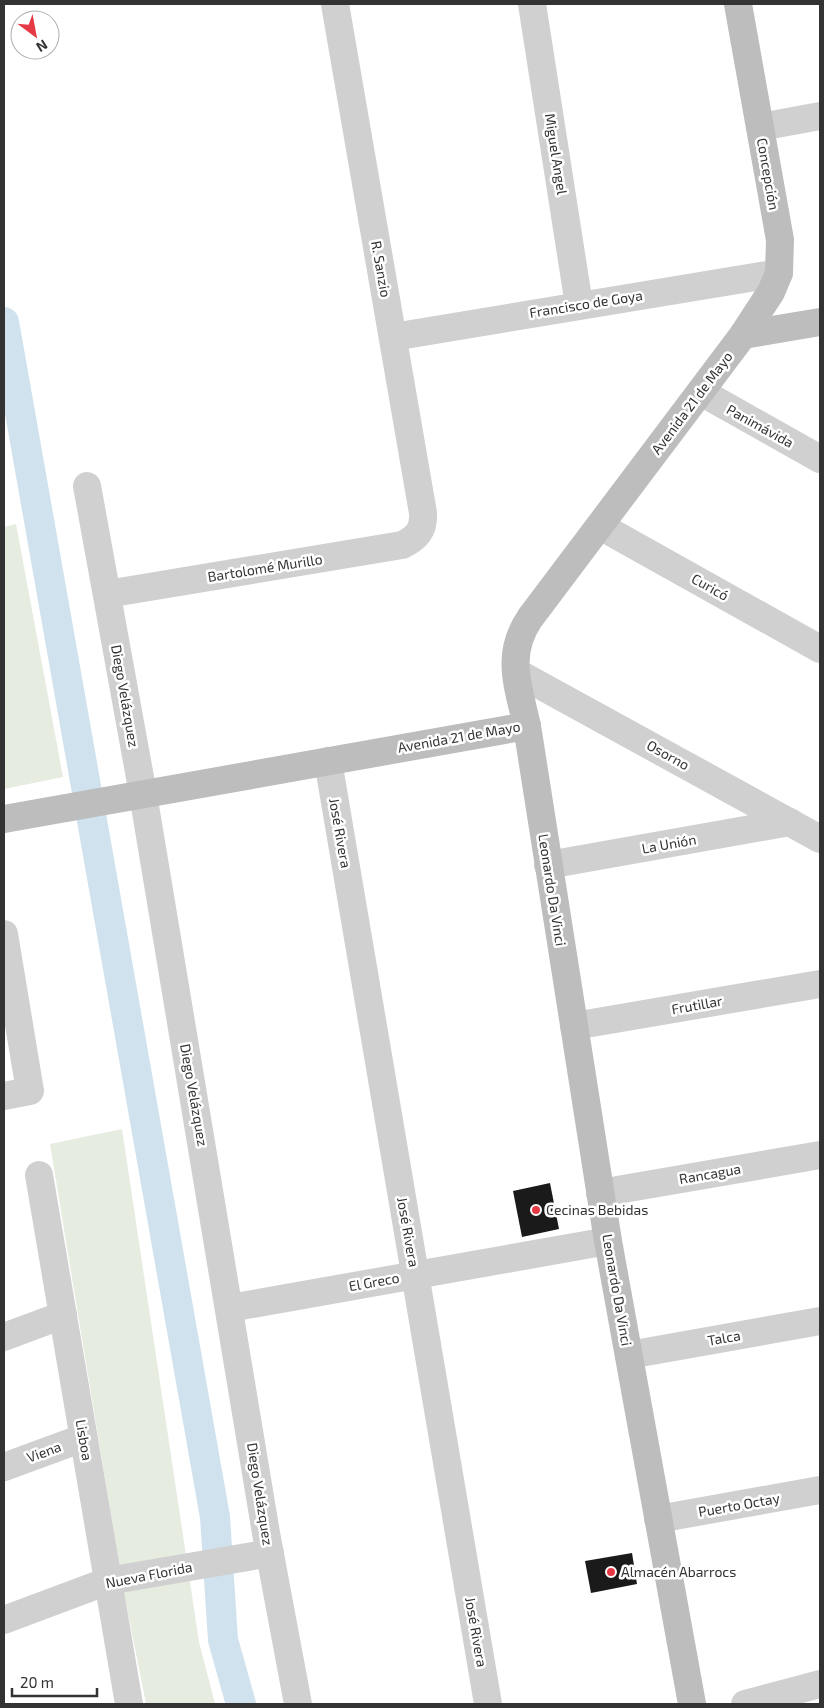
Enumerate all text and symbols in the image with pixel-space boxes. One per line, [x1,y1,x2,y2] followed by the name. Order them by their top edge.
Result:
[10,10,60,60] north arrow
[33,37,51,56] text: N
[542,112,571,197] street label: Miguel Angel
[754,137,783,211] street label: Concepción
[368,239,395,299] street label: R. Sanzio
[528,286,644,321] street label: Francisco de Goya
[647,348,736,457] street label: Avenida 21 de Mayo
[724,400,797,451] street label: Panimávida
[206,550,324,585] street label: Bartolomé Murillo
[689,569,732,604] street label: Curicó
[108,643,143,749] street label: Diego Velázquez
[396,717,522,756] street label: Avenida 21 de Mayo
[644,736,693,773] street label: Osorno
[326,797,355,869] street label: José Rivera
[640,830,697,857] street label: La Unión
[535,833,570,947] street label: Leonardo Da Vinci
[670,992,724,1017] street label: Frutillar
[177,1042,212,1148] street label: Diego Velázquez
[678,1160,742,1187] street label: Rancagua
[394,1196,423,1268] street label: José Rivera
[546,1201,648,1218] place label: Cecinas Bebidas
[530,1204,542,1216] marker: Cecinas Bebidas
[599,1233,636,1347] street label: Leonardo Da Vinci
[347,1269,401,1294] street label: El Greco
[706,1326,742,1349] street label: Talca
[73,1418,96,1462] street label: Lisboa
[24,1437,63,1466] street label: Viena
[244,1441,277,1547] street label: Diego Velázquez
[697,1489,782,1520] street label: Puerto Octay
[104,1558,194,1591] street label: Nueva Florida
[621,1563,736,1580] place label: Almacén Abarrocs
[605,1566,617,1578] marker: Almacén Abarrocs
[462,1596,491,1668] street label: José Rivera
[12,1666,98,1698] scale bar
[20,1673,54,1691] text: 20 m

